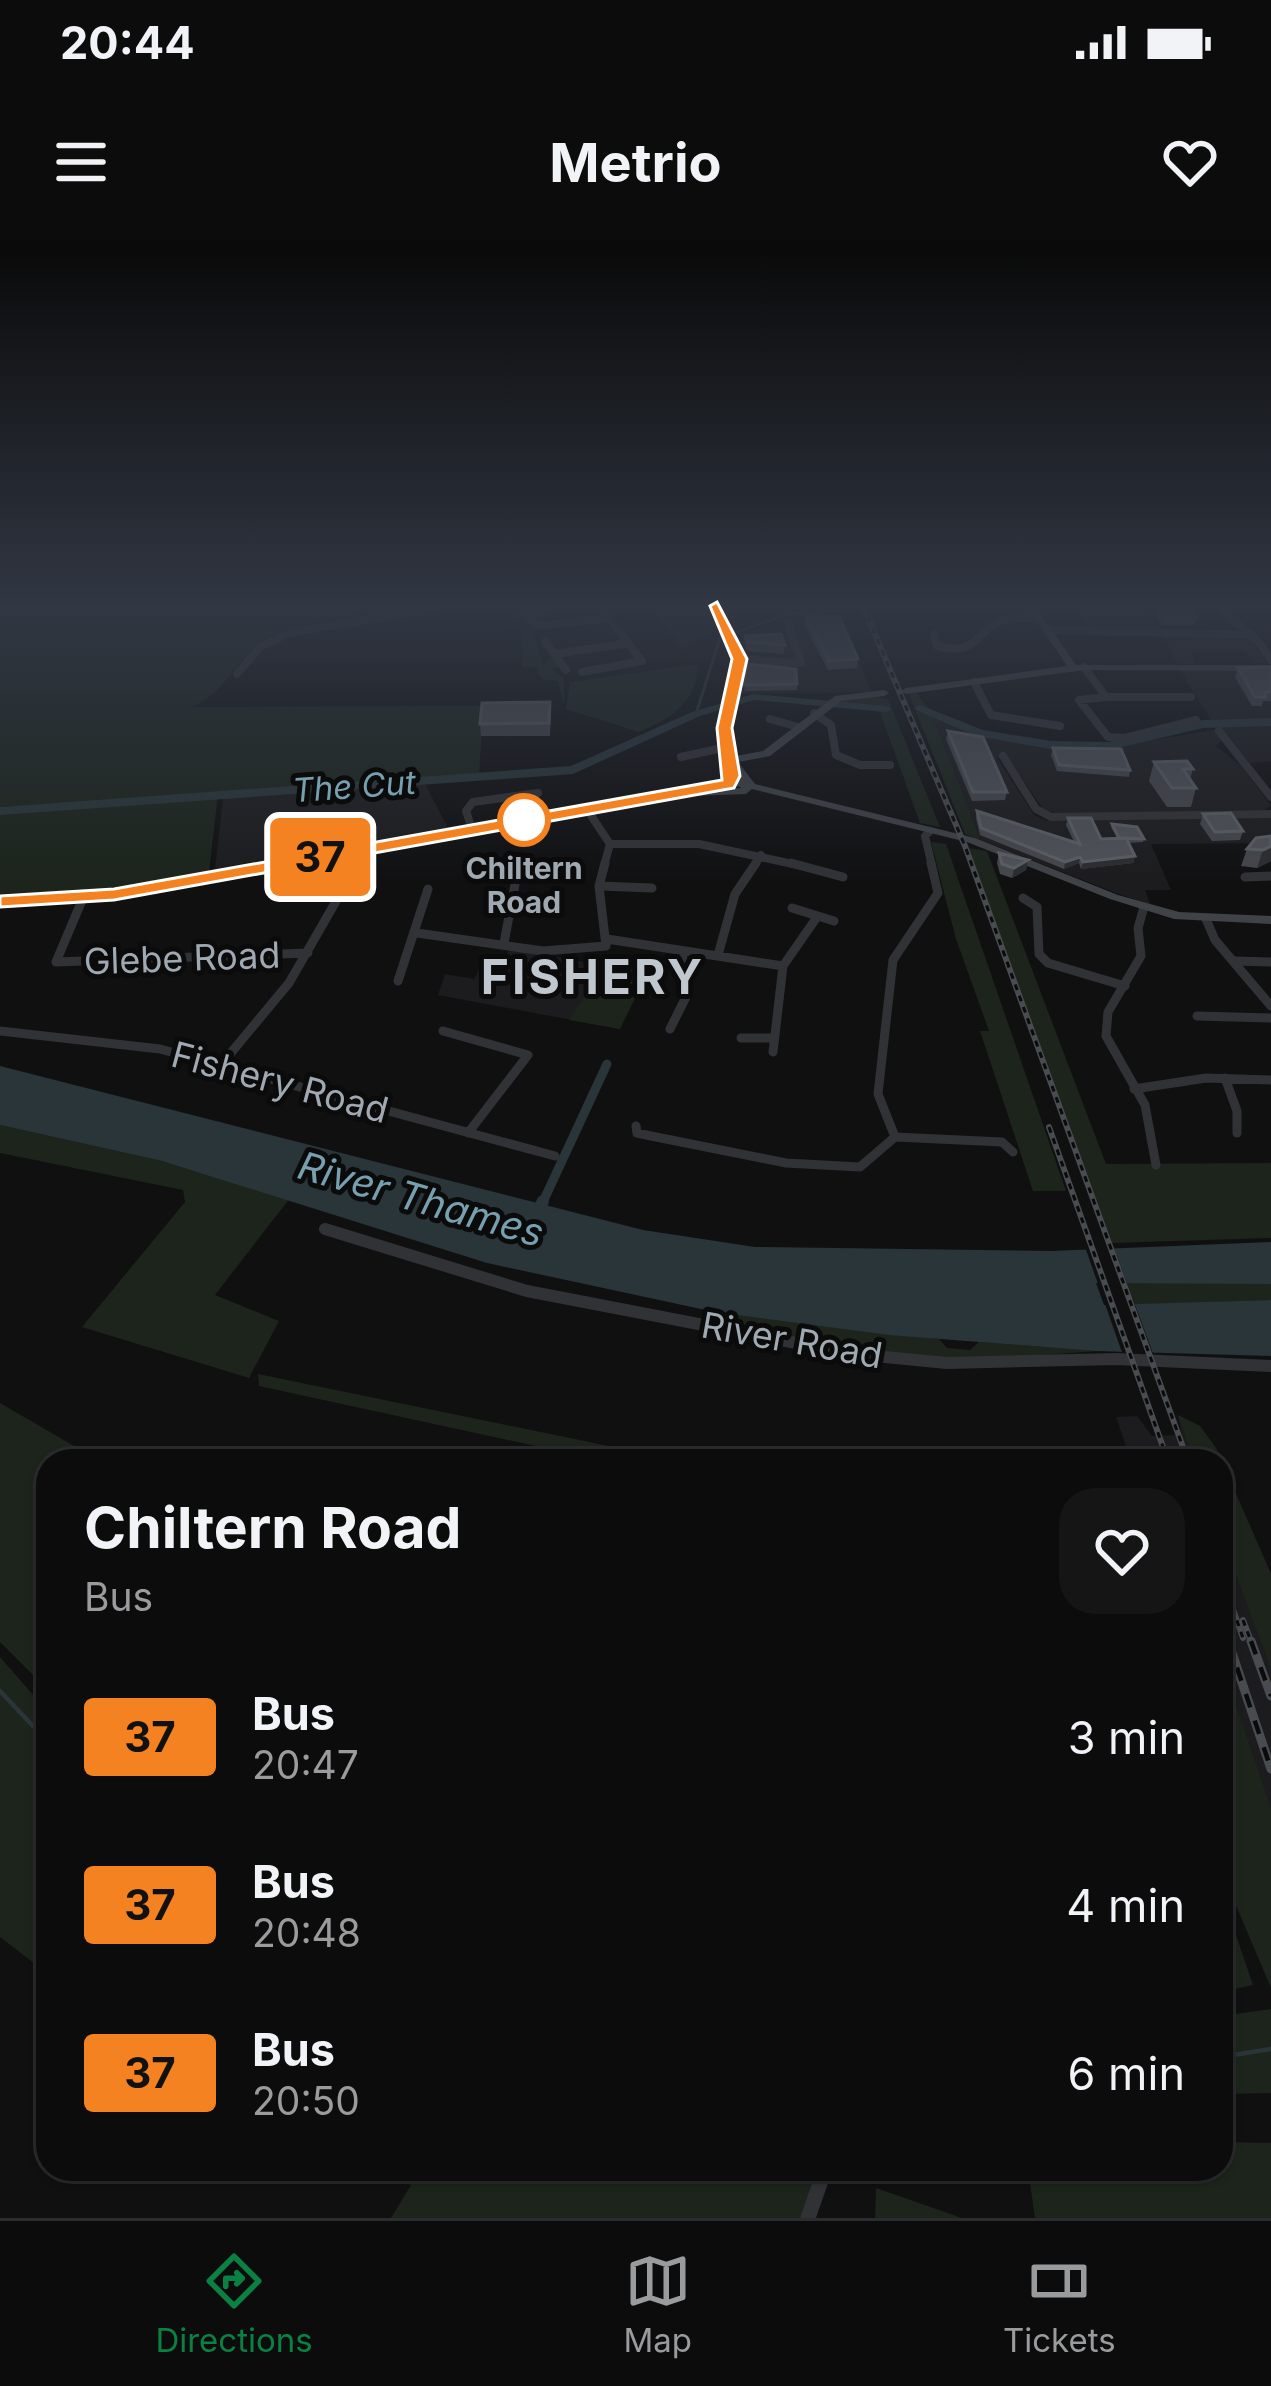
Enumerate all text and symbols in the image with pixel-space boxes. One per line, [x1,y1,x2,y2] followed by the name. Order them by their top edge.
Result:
[60,15,195,70] text: 20:44
[48,129,114,195] icon: menu
[1157,129,1223,195] icon: heart
[549,130,722,195] text: Metrio
[291,762,418,810] water label: The Cut
[499,795,549,845] marker: Chiltern Road
[266,818,374,896] line badge: 37
[294,831,346,882] text: 37
[465,850,583,920] place label: Chiltern Road
[83,933,281,983] street label: Glebe Road
[481,947,705,1006] district label: FISHERY
[167,1032,393,1132] street label: Fishery Road
[293,1141,549,1256] water label: River Thames
[698,1302,886,1378] street label: River Road
[1059,1488,1185,1614] button: heart
[84,1493,462,1562] text: Chiltern Road
[84,1573,153,1620] text: Bus
[252,1686,335,1741] text: Bus
[1068,1710,1185,1765] text: 3 min
[124,1711,176,1762] text: 37
[252,1741,359,1788] text: 20:47
[252,1854,335,1909] text: Bus
[1066,1878,1185,1933] text: 4 min
[124,1879,176,1930] text: 37
[252,1909,361,1956] text: 20:48
[252,2022,335,2077] text: Bus
[1068,2046,1185,2101] text: 6 min
[124,2047,176,2098] text: 37
[252,2077,360,2124] text: 20:50
[155,2248,313,2360] tab: Directions
[624,2248,692,2360] tab: Map
[1003,2248,1116,2360] tab: Tickets

